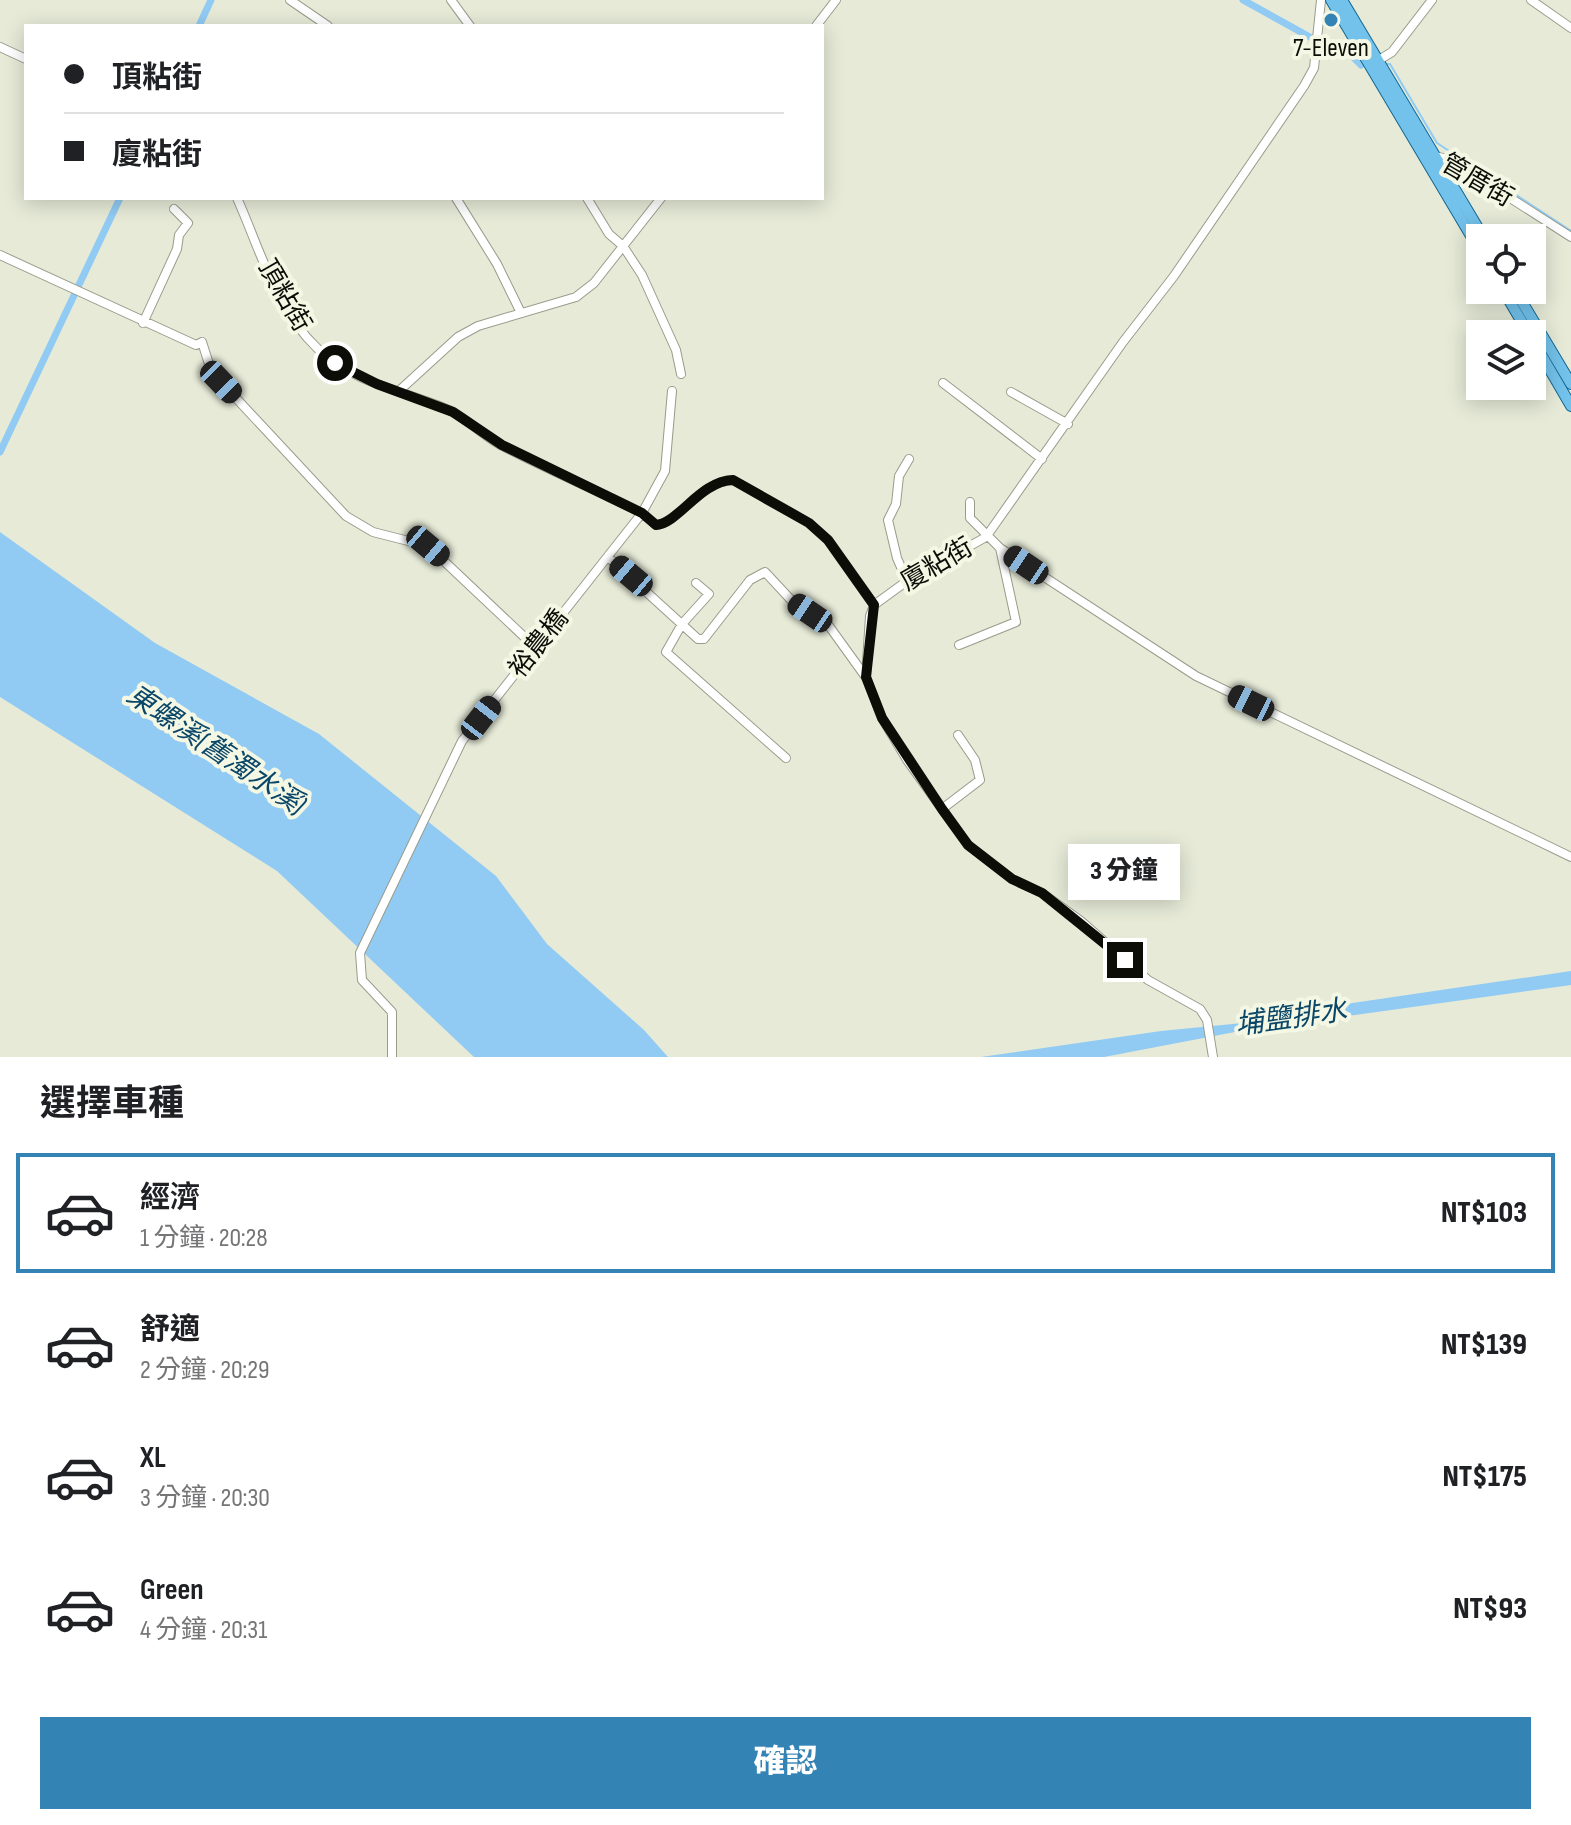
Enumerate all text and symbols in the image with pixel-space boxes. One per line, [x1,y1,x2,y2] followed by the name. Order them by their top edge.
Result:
[1322,11,1340,29] marker: 7-Eleven
[1293,33,1369,64] place label: 7-Eleven
[112,60,202,96] text: 頂粘街
[112,137,202,173] text: 廈粘街
[1435,148,1519,214] street label: 管厝街
[1466,224,1546,400] map controls
[1466,224,1546,304] button: locate
[251,254,317,338] street label: 頂粘街
[1466,320,1546,400] button: layers
[317,345,353,381] route start
[196,356,246,408] car
[402,521,454,571] car
[895,532,979,598] street label: 廈粘街
[999,542,1053,588] car
[605,551,657,601] car
[783,590,837,636] car
[503,604,575,684] street label: 裕農橋
[121,678,312,822] water label: 東螺溪(舊濁水溪)
[1224,682,1278,724] car
[457,692,505,744] car
[1069,844,1181,900] callout: 3 分鐘
[1090,856,1158,887] text: 3 分鐘
[1107,942,1143,978] route end
[1233,994,1351,1042] water label: 埔鹽排水
[40,1083,184,1126] text: 選擇車種
[44,1177,116,1249] icon: car
[140,1180,200,1216] text: 經濟
[1441,1195,1527,1231] text: NT$103
[140,1223,268,1254] text: 1 分鐘 · 20:28
[44,1309,116,1381] icon: car
[140,1312,200,1348] text: 舒適
[1441,1327,1527,1363] text: NT$139
[140,1355,269,1386] text: 2 分鐘 · 20:29
[140,1440,166,1476] text: XL
[44,1441,116,1513] icon: car
[1442,1459,1527,1495] text: NT$175
[140,1483,270,1514] text: 3 分鐘 · 20:30
[140,1572,204,1608] text: Green
[44,1573,116,1645] icon: car
[1453,1591,1527,1627] text: NT$93
[140,1615,267,1646] text: 4 分鐘 · 20:31
[40,1717,1531,1809] button: 確認

